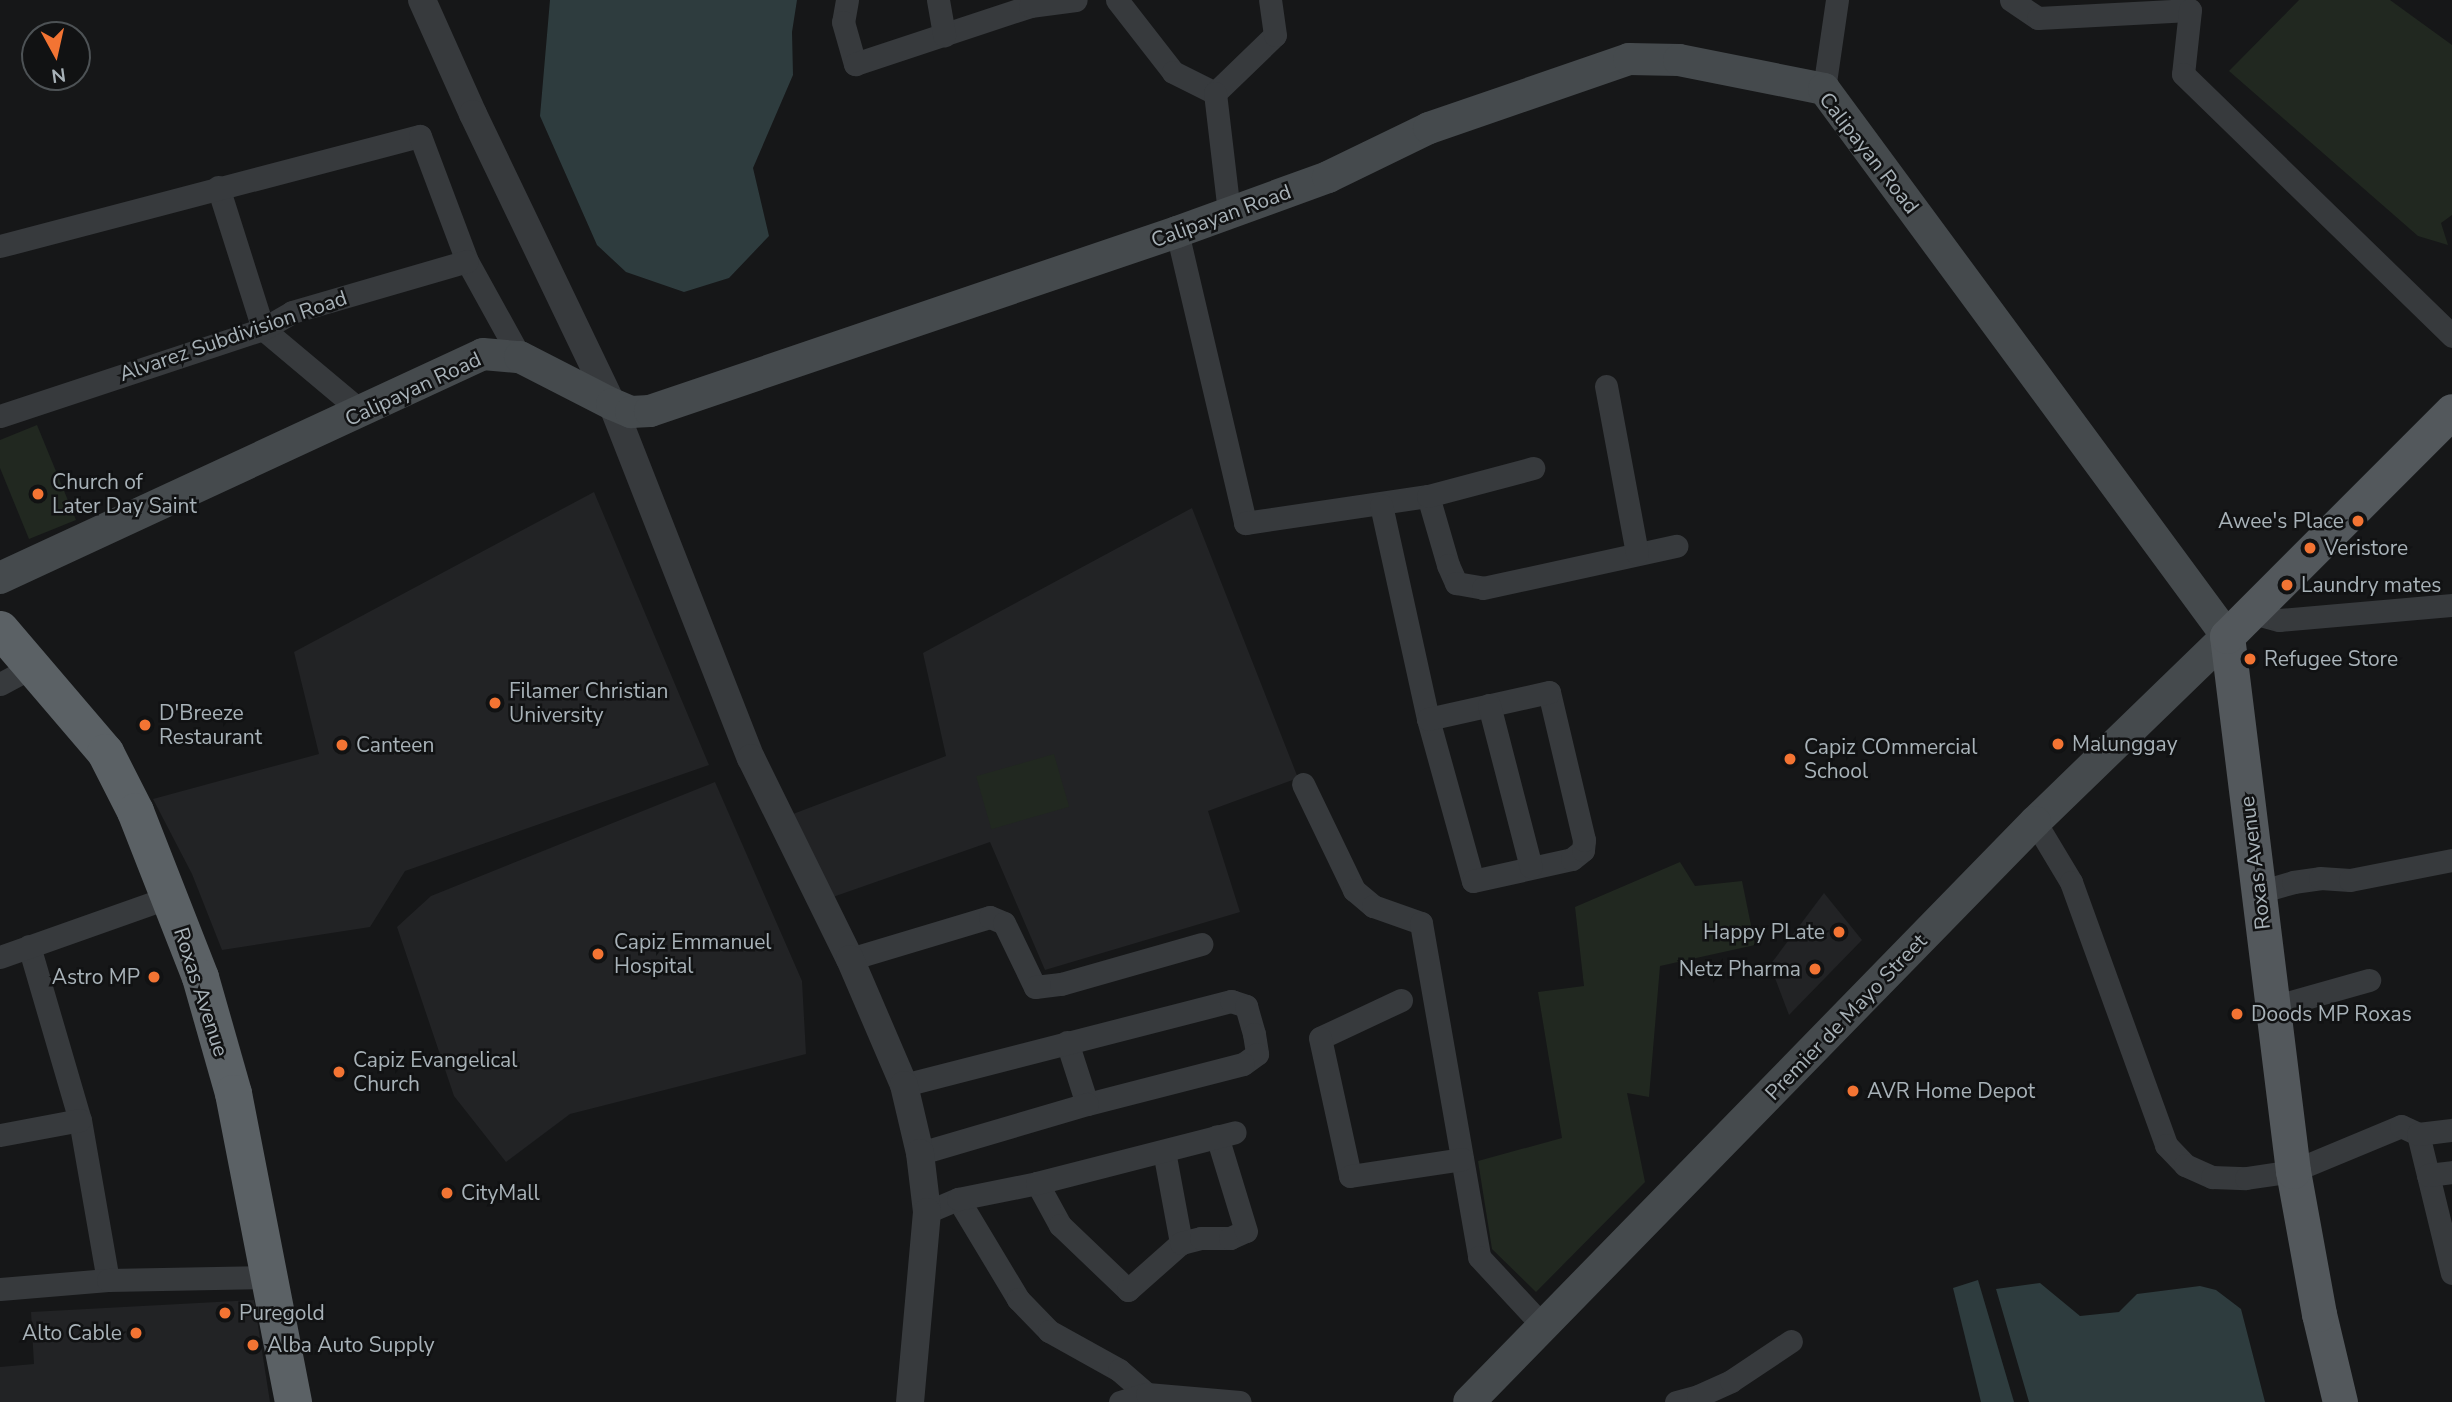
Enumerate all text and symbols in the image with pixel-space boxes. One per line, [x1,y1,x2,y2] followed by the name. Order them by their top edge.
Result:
[21,21,91,91] north arrow
[50,61,67,89] text: N
[1814,87,1924,219] street label: Calipayan Road
[1148,179,1294,253] street label: Calipayan Road
[116,285,350,387] street label: Alvarez Subdivision Road
[341,346,485,432] street label: Calipayan Road
[52,469,197,519] place label: Church of Later Day Saint
[30,486,46,502] marker: Church of Later Day Saint
[2218,508,2344,534] place label: Awee's Place
[2350,513,2366,529] marker: Awee's Place
[2324,535,2408,561] place label: Veristore
[2302,540,2318,556] marker: Veristore
[2301,572,2441,598] place label: Laundry mates
[2279,577,2295,593] marker: Laundry mates
[2264,646,2398,672] place label: Refugee Store
[2242,651,2258,667] marker: Refugee Store
[509,678,669,728] place label: Filamer Christian University
[487,695,503,711] marker: Filamer Christian University
[159,700,262,750] place label: D'Breeze Restaurant
[137,717,153,733] marker: D'Breeze Restaurant
[2072,731,2177,757] place label: Malunggay
[356,732,434,758] place label: Canteen
[1804,734,1977,784] place label: Capiz COmmercial School
[2050,736,2066,752] marker: Malunggay
[334,737,350,753] marker: Canteen
[1782,751,1798,767] marker: Capiz COmmercial School
[2234,795,2276,931] street label: Roxas Avenue
[1703,919,1825,945] place label: Happy PLate
[168,924,234,1060] street label: Roxas Avenue
[1831,924,1847,940] marker: Happy PLate
[614,929,772,979] place label: Capiz Emmanuel Hospital
[1760,929,1932,1105] street label: Premier de Mayo Street
[588,944,608,964] marker: Capiz Emmanuel Hospital
[1679,956,1801,982] place label: Netz Pharma
[1807,961,1823,977] marker: Netz Pharma
[52,964,140,990] place label: Astro MP
[146,969,162,985] marker: Astro MP
[2251,1001,2412,1027] place label: Doods MP Roxas
[2229,1006,2245,1022] marker: Doods MP Roxas
[353,1047,517,1097] place label: Capiz Evangelical Church
[331,1064,347,1080] marker: Capiz Evangelical Church
[1867,1078,2035,1104] place label: AVR Home Depot
[1845,1083,1861,1099] marker: AVR Home Depot
[461,1180,540,1206] place label: CityMall
[439,1185,455,1201] marker: CityMall
[239,1300,325,1326] place label: Puregold
[217,1305,233,1321] marker: Puregold
[22,1320,122,1346] place label: Alto Cable
[128,1325,144,1341] marker: Alto Cable
[267,1332,435,1358] place label: Alba Auto Supply
[245,1337,261,1353] marker: Alba Auto Supply

